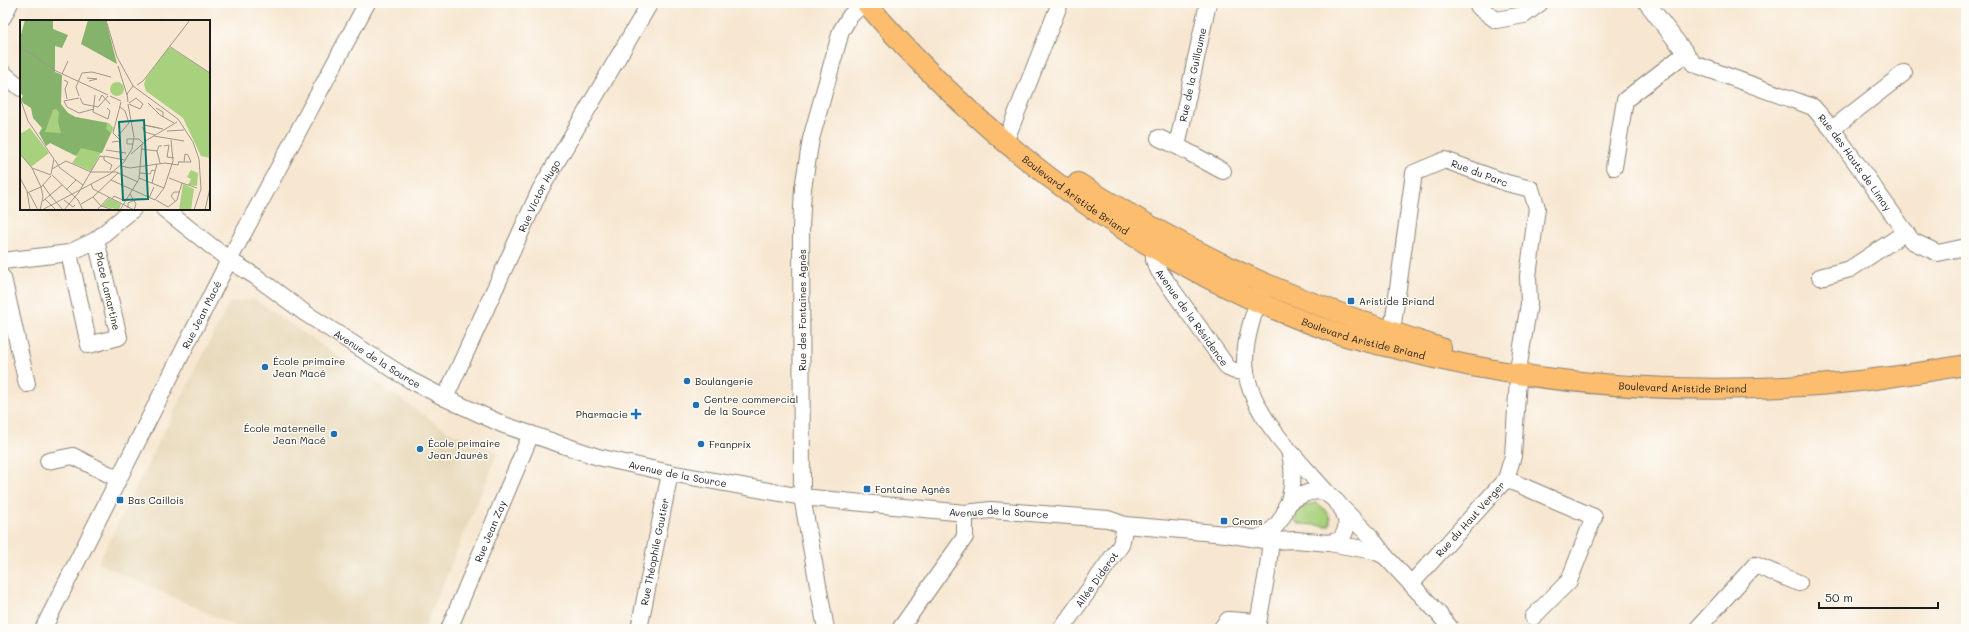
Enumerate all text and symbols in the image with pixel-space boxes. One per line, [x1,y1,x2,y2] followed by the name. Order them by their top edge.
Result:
[20,20,210,210] inset map
[1175,26,1209,123] street label: Rue de la Guillaume
[1815,111,1895,213] street label: Rue des Hauts de Limay
[1019,152,1131,238] street label: Boulevard Aristide Briand
[1449,156,1510,190] street label: Rue du Parc
[515,157,563,234] street label: Rue Victor Hugo
[795,249,809,371] street label: Rue des Fontaines Agnès
[92,250,124,332] street label: Place Lamartine
[1153,266,1231,369] street label: Avenue de la Résidence
[178,278,224,351] street label: Rue Jean Macé
[1359,294,1434,308] place label: Aristide Briand
[1346,296,1356,306] marker: Aristide Briand
[1300,314,1427,363] street label: Boulevard Aristide Briand
[331,326,423,391] street label: Avenue de la Source
[273,354,345,380] place label: École primaire Jean Macé
[260,362,270,372] marker: École primaire Jean Macé
[695,374,753,388] place label: Boulangerie
[682,376,692,386] marker: Boulangerie
[1618,378,1747,396] street label: Boulevard Aristide Briand
[704,392,798,418] place label: Centre commercial de la Source
[691,400,701,410] marker: Centre commercial de la Source
[576,407,628,421] place label: Pharmacie
[631,409,641,419] marker: Pharmacie
[244,421,326,447] place label: École maternelle Jean Macé
[329,429,339,439] marker: École maternelle Jean Macé
[428,436,500,462] place label: École primaire Jean Jaurès
[709,437,751,451] place label: Franprix
[696,439,706,449] marker: Franprix
[415,444,425,454] marker: École primaire Jean Jaurès
[627,457,728,490] street label: Avenue de la Source
[1432,478,1508,560] street label: Rue du Haut Verger
[875,482,950,496] place label: Fontaine Agnès
[862,484,872,494] marker: Fontaine Agnès
[128,493,184,507] place label: Bas Caillois
[115,495,125,505] marker: Bas Caillois
[637,497,672,606] street label: Rue Théophile Gautier
[471,498,509,565] street label: Rue Jean Zay
[948,503,1049,521] street label: Avenue de la Source
[1232,514,1263,528] place label: Croms
[1219,516,1229,526] marker: Croms
[1072,549,1121,610] street label: Allée Diderot
[1819,584,1938,610] scale bar
[1825,589,1853,605] text: 50 m

